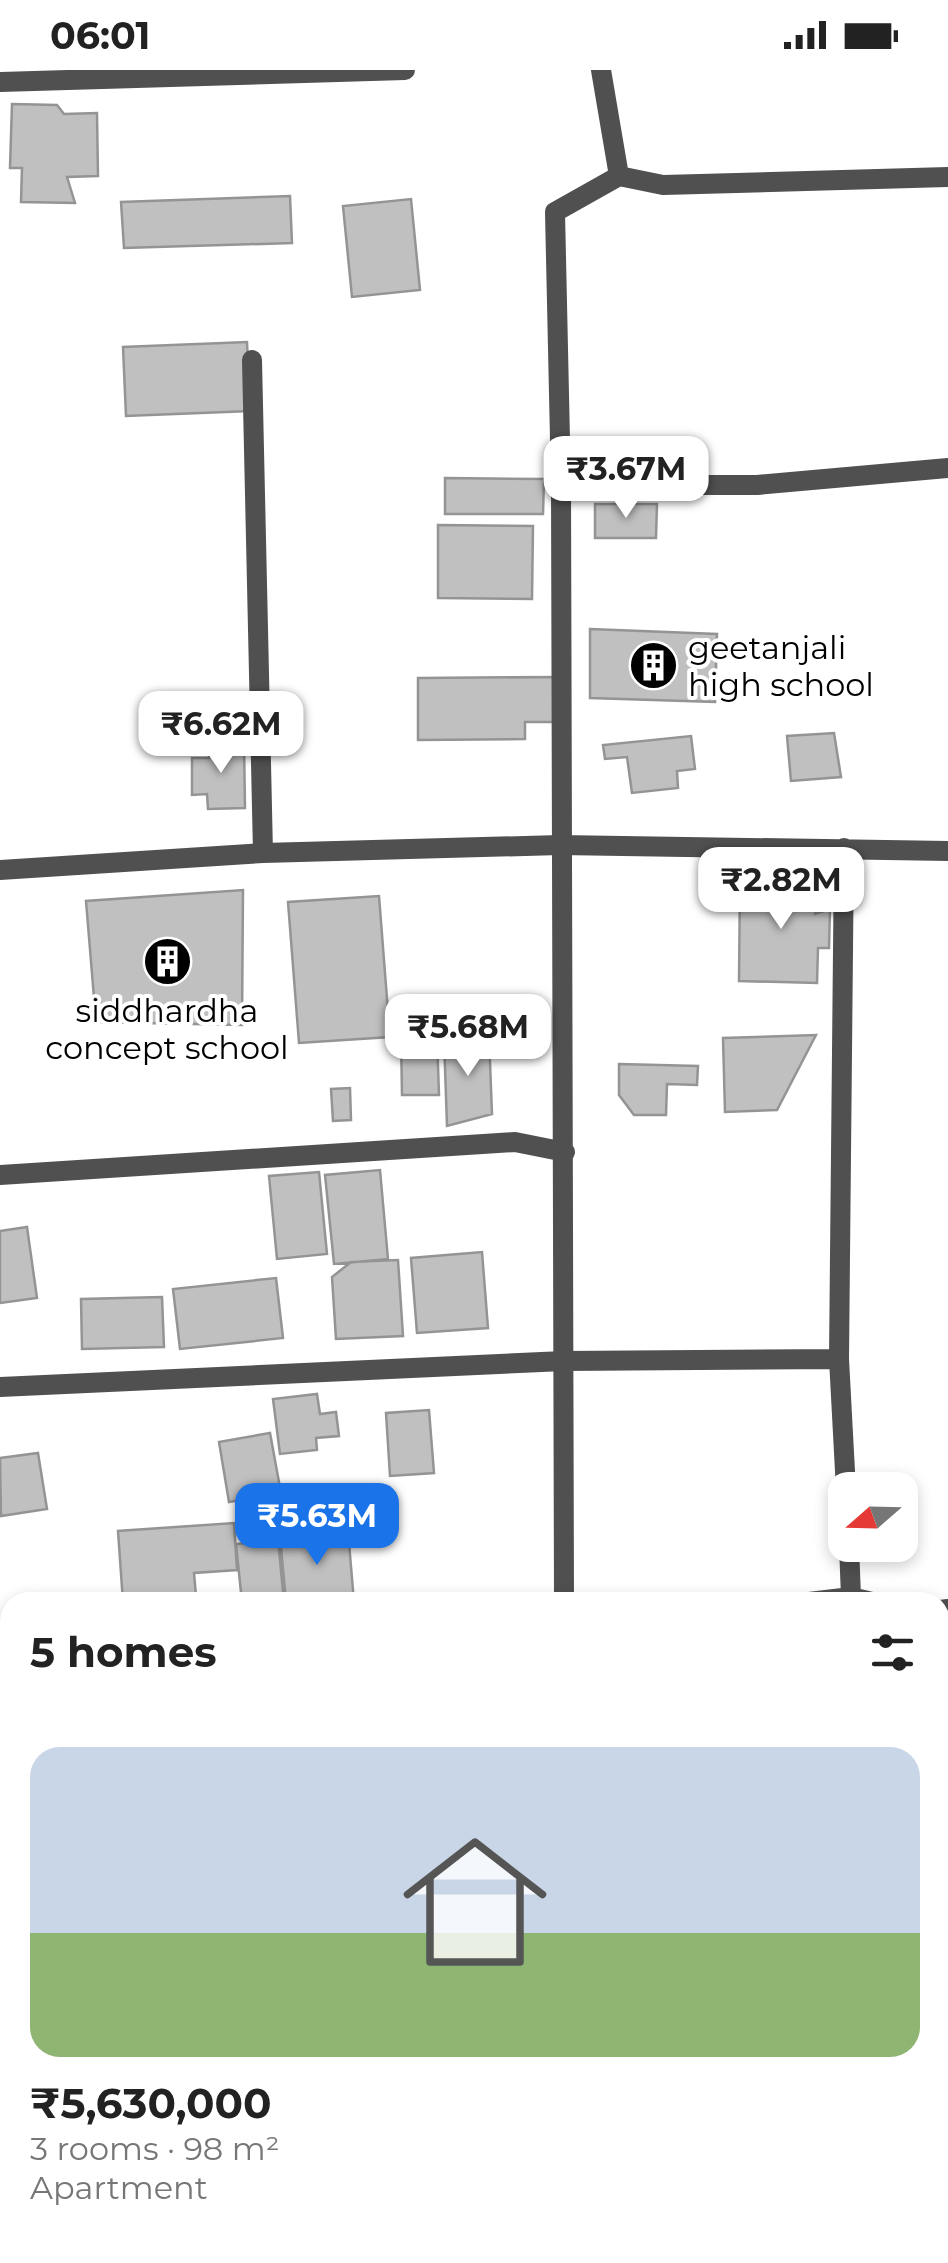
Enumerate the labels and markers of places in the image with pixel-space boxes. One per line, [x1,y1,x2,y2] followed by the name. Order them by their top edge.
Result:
[545,436,707,521] pin: ₹3.67M
[688,628,874,704] place label: geetanjali high school
[627,640,679,692] building icon: geetanjali high school
[140,691,302,776] pin: ₹6.62M
[700,847,862,932] pin: ₹2.82M
[141,935,193,987] building icon: siddhardha concept school
[45,991,289,1067] place label: siddhardha concept school
[387,994,549,1079] pin: ₹5.68M
[236,1483,398,1568] pin: ₹5.63M

